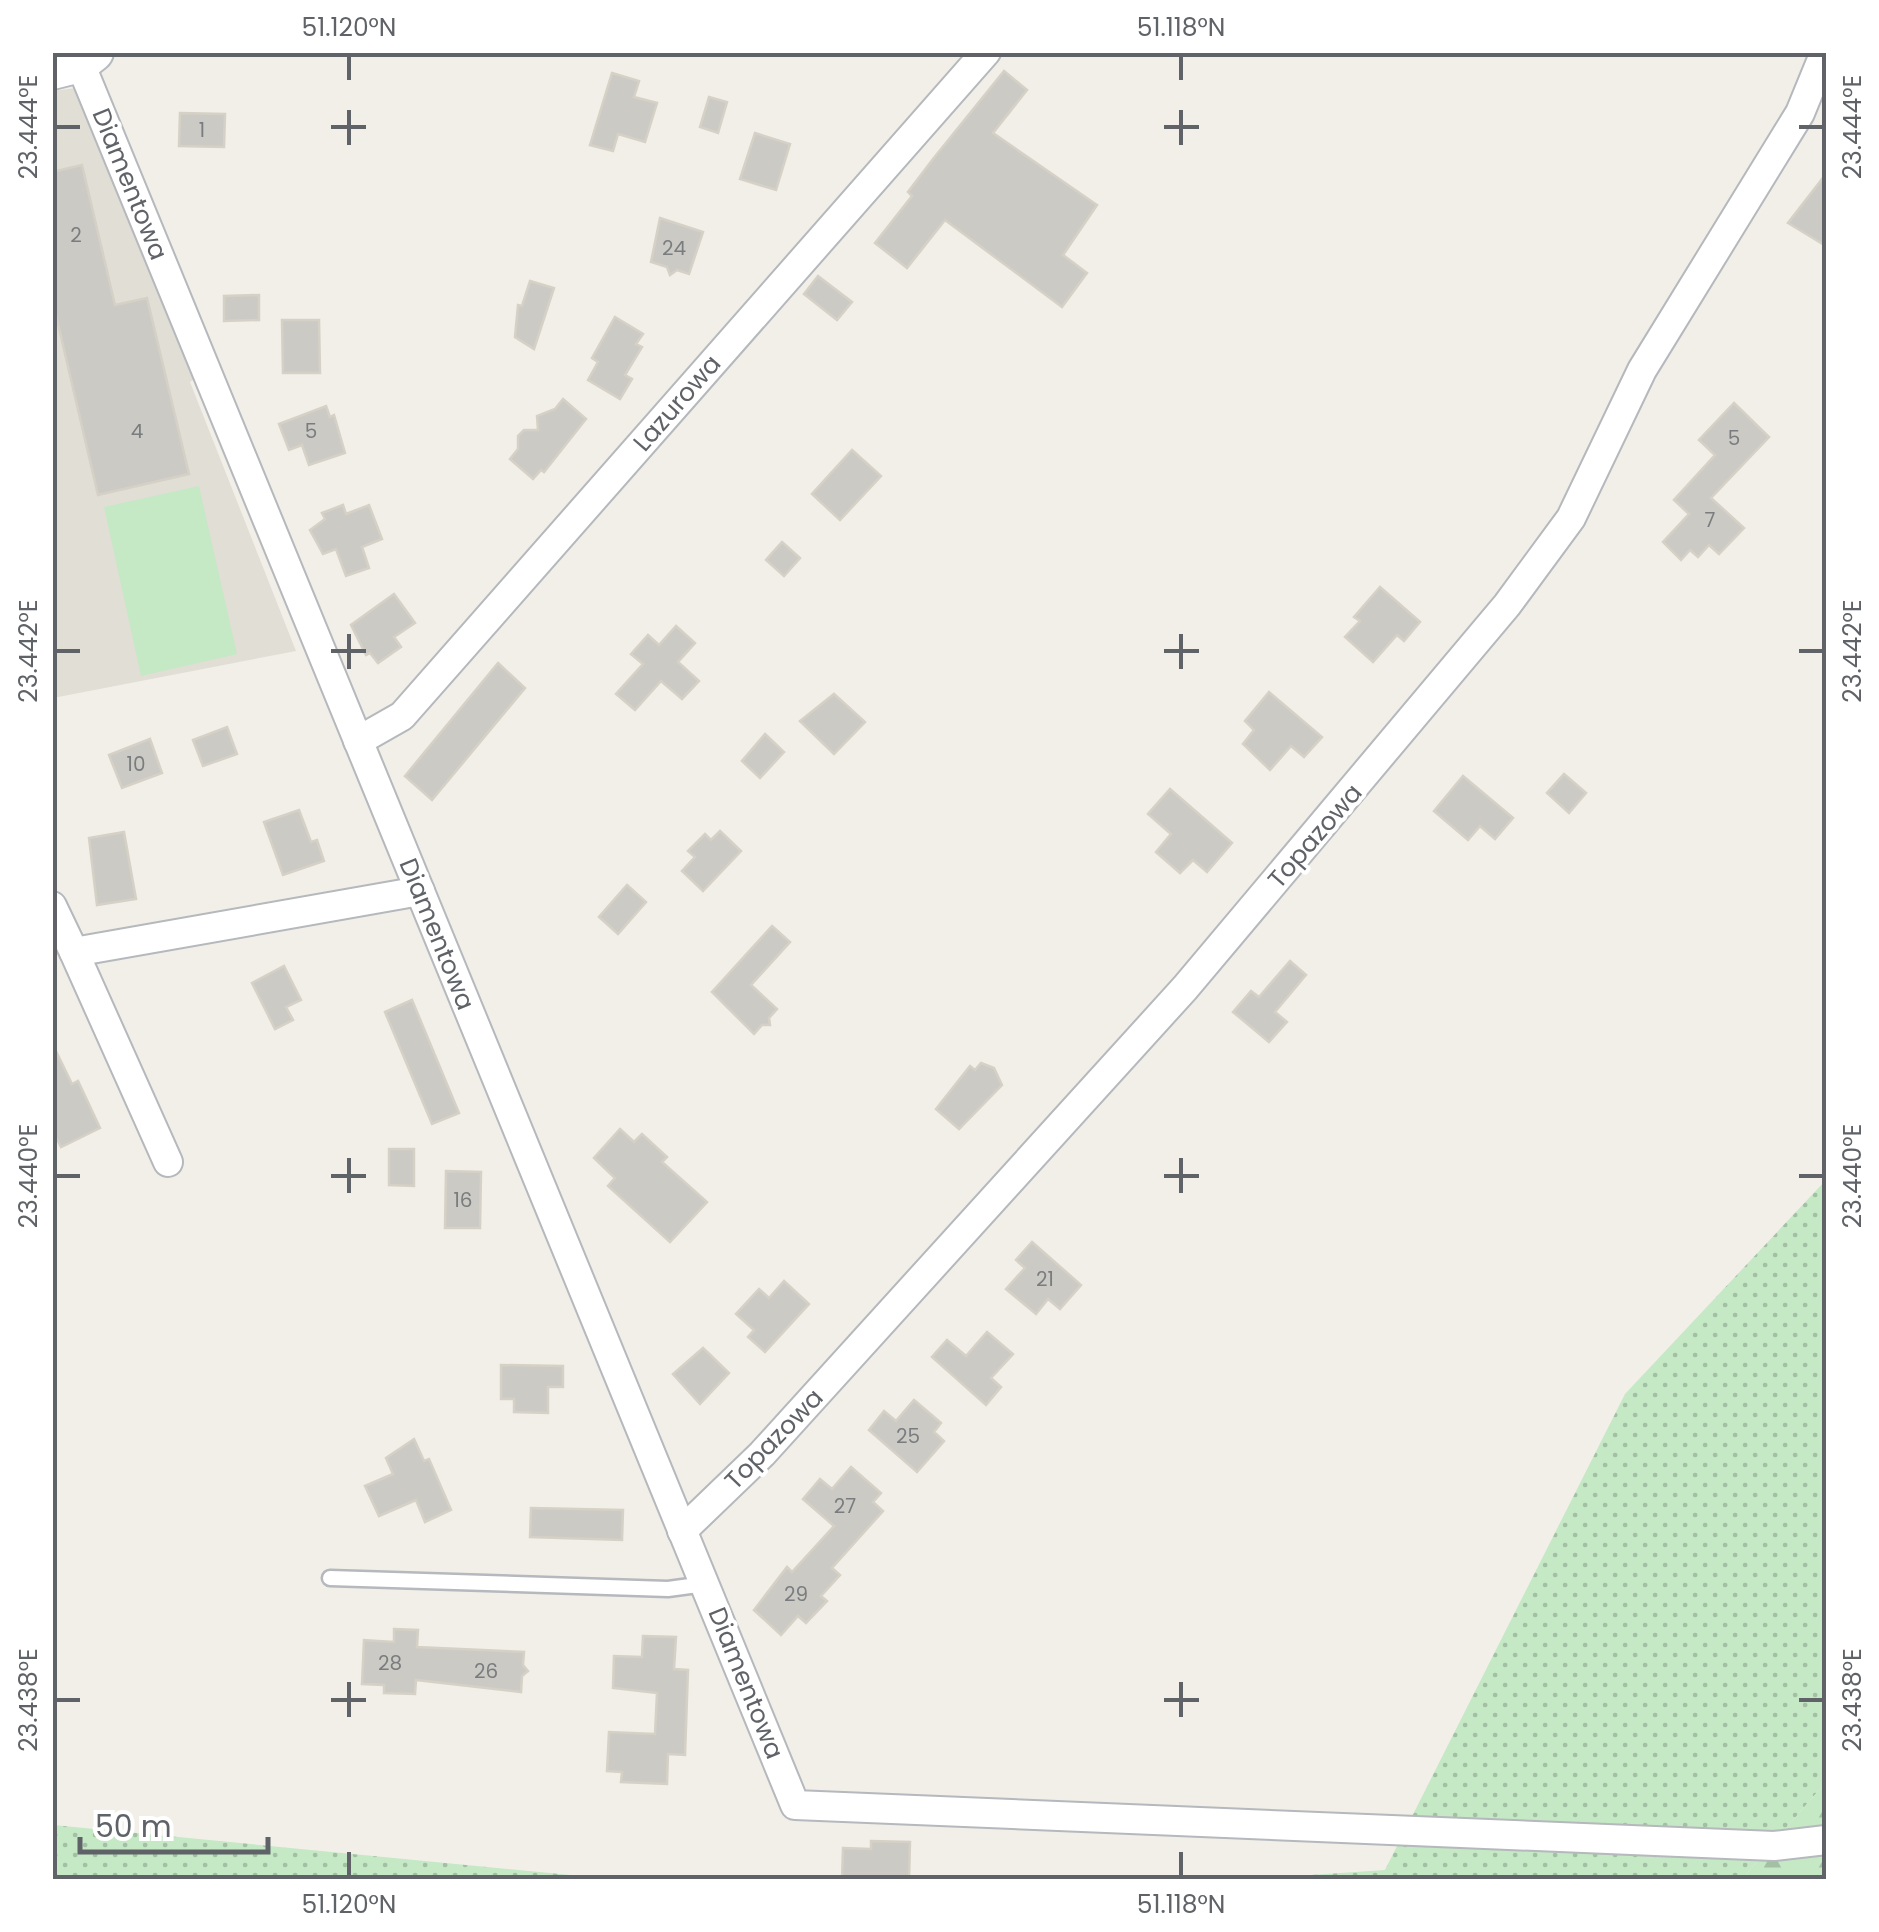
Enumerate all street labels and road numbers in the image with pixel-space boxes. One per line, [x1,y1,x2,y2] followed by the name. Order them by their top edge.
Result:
[84,103,176,265] street label: Diamentowa
[625,347,729,459] street label: Lazurowa
[1260,776,1370,896] street label: Topazowa
[391,853,483,1015] street label: Diamentowa
[717,1381,831,1497] street label: Topazowa
[700,1602,792,1764] street label: Diamentowa

